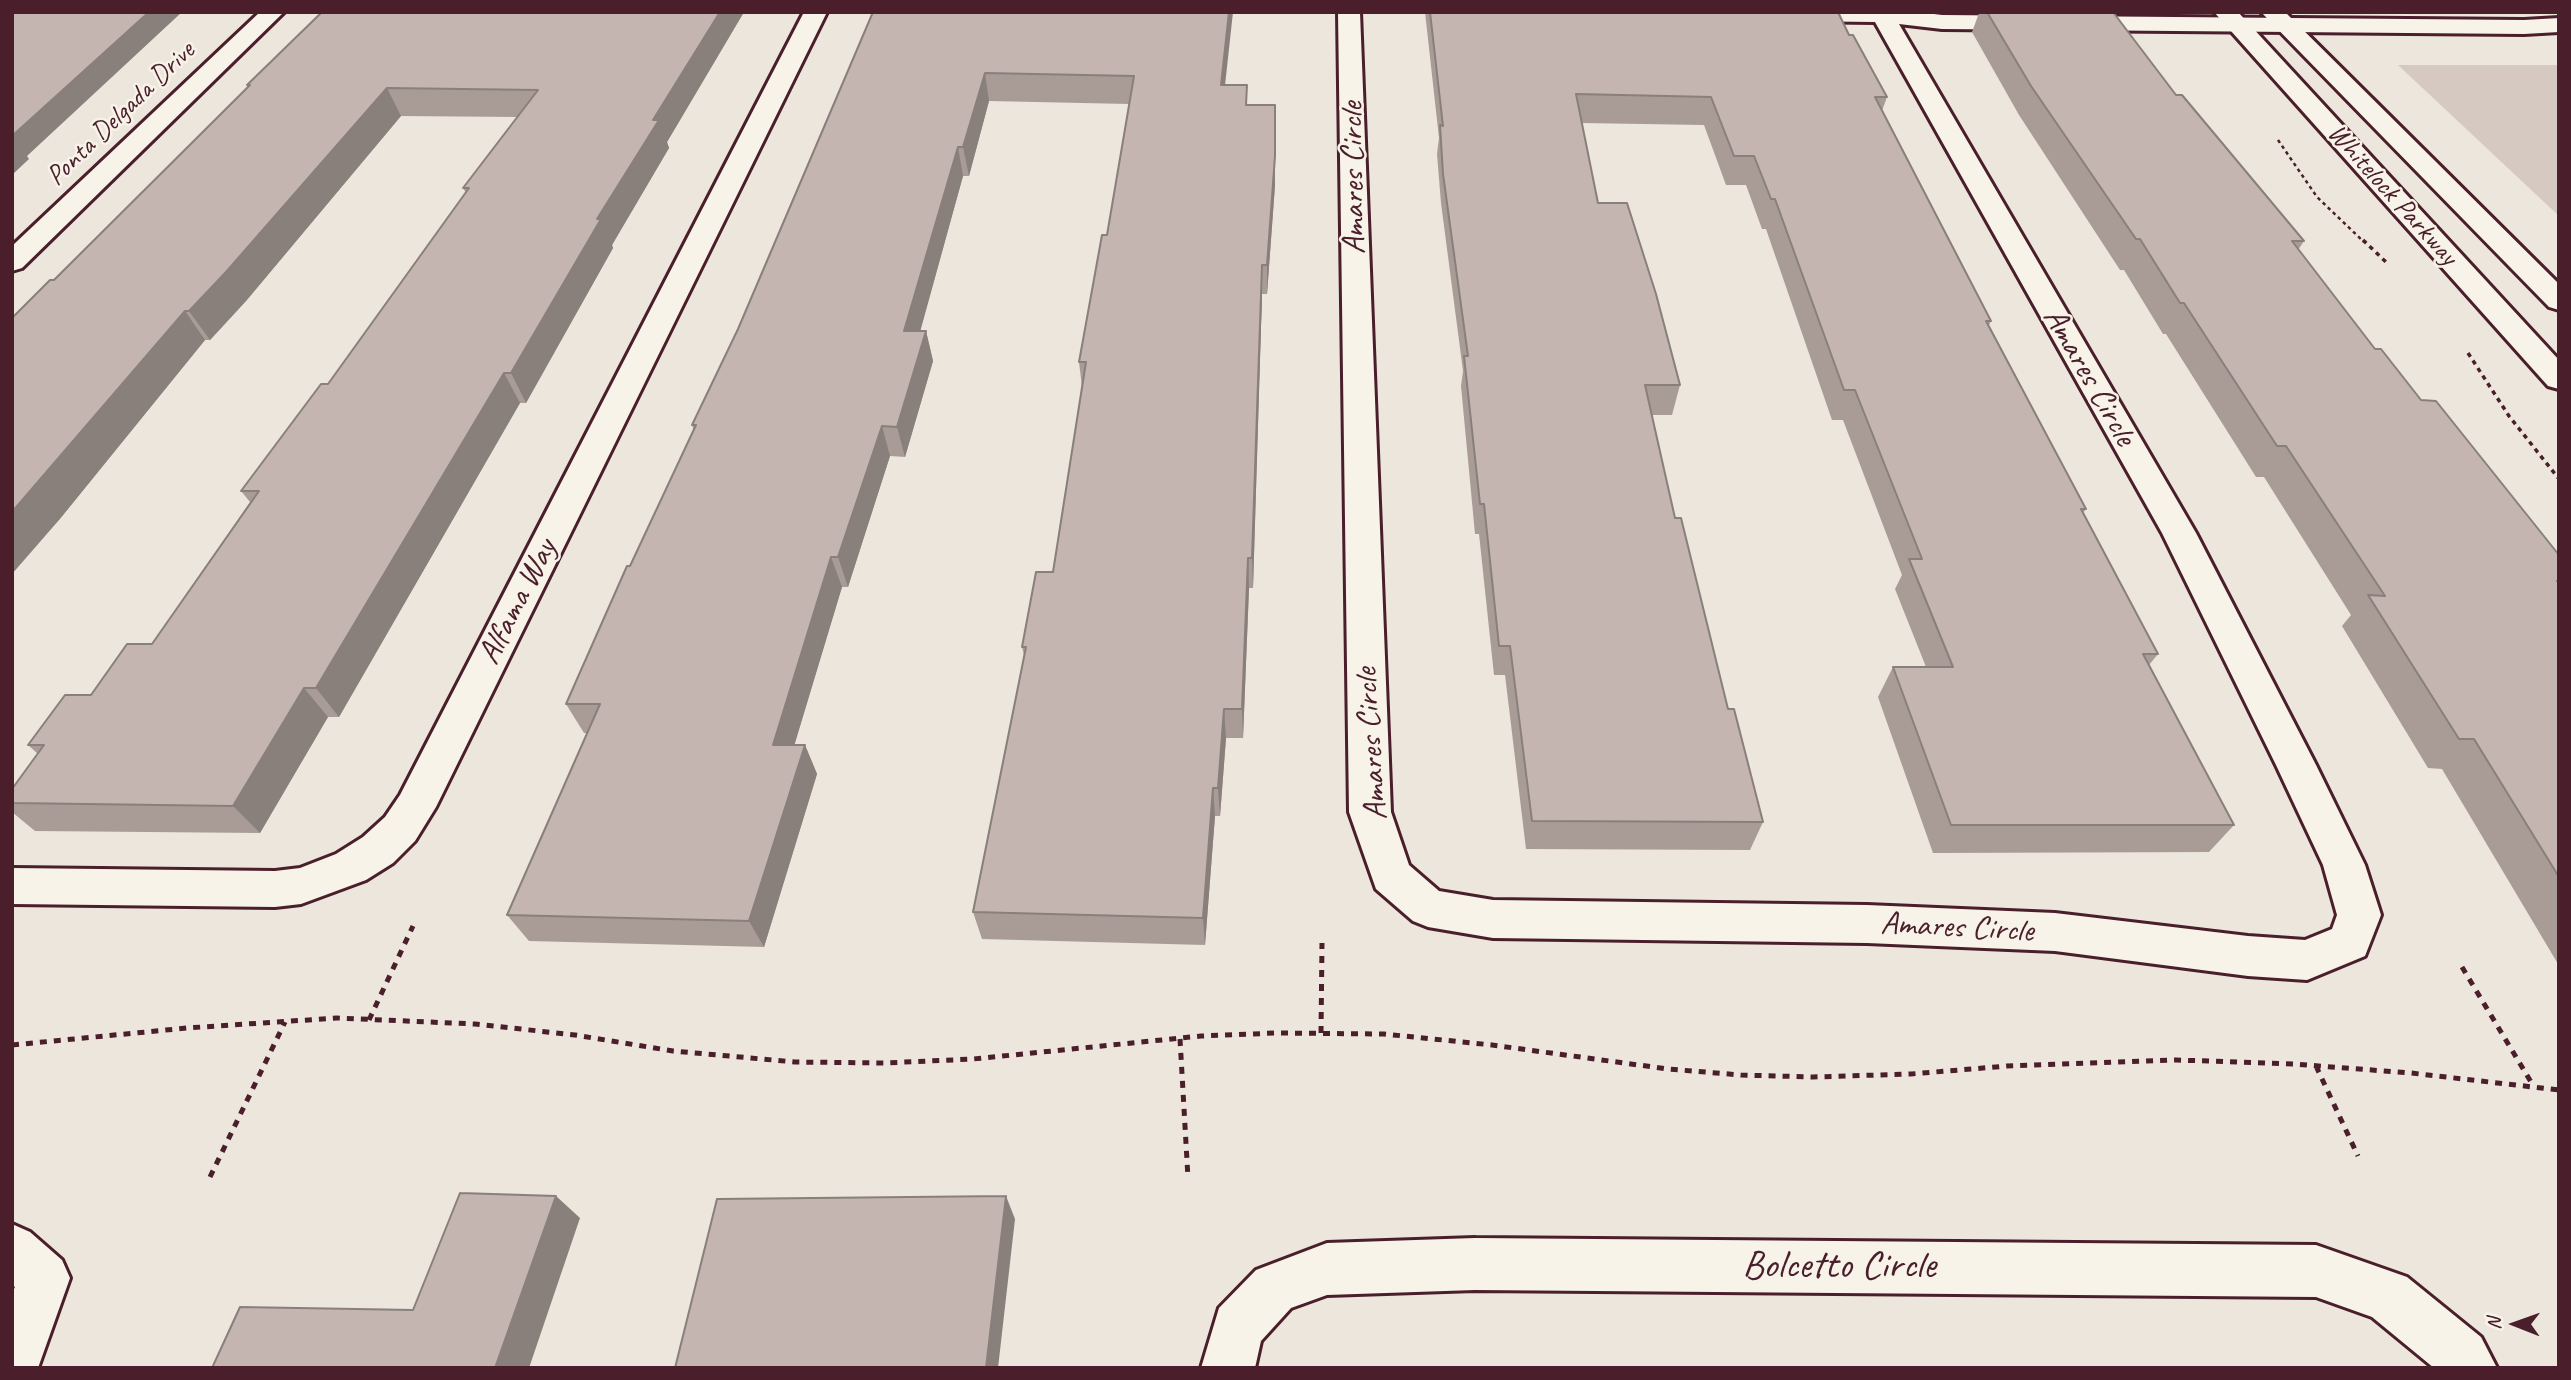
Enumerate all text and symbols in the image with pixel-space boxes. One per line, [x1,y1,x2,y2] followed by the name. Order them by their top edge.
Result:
[40,35,202,193] street label: Ponta Delgada Drive
[1333,101,1375,255] street label: Amares Circle
[2320,117,2464,273] street label: Whitelock Parkway
[2034,301,2144,453] street label: Amares Circle
[470,533,566,671] street label: Alfama Way
[1347,666,1397,822] street label: Amares Circle
[1880,904,2034,952] street label: Amares Circle
[1742,1243,1936,1291] street label: Bolcetto Circle
[2480,1289,2550,1359] north arrow
[2482,1318,2506,1330] text: N

